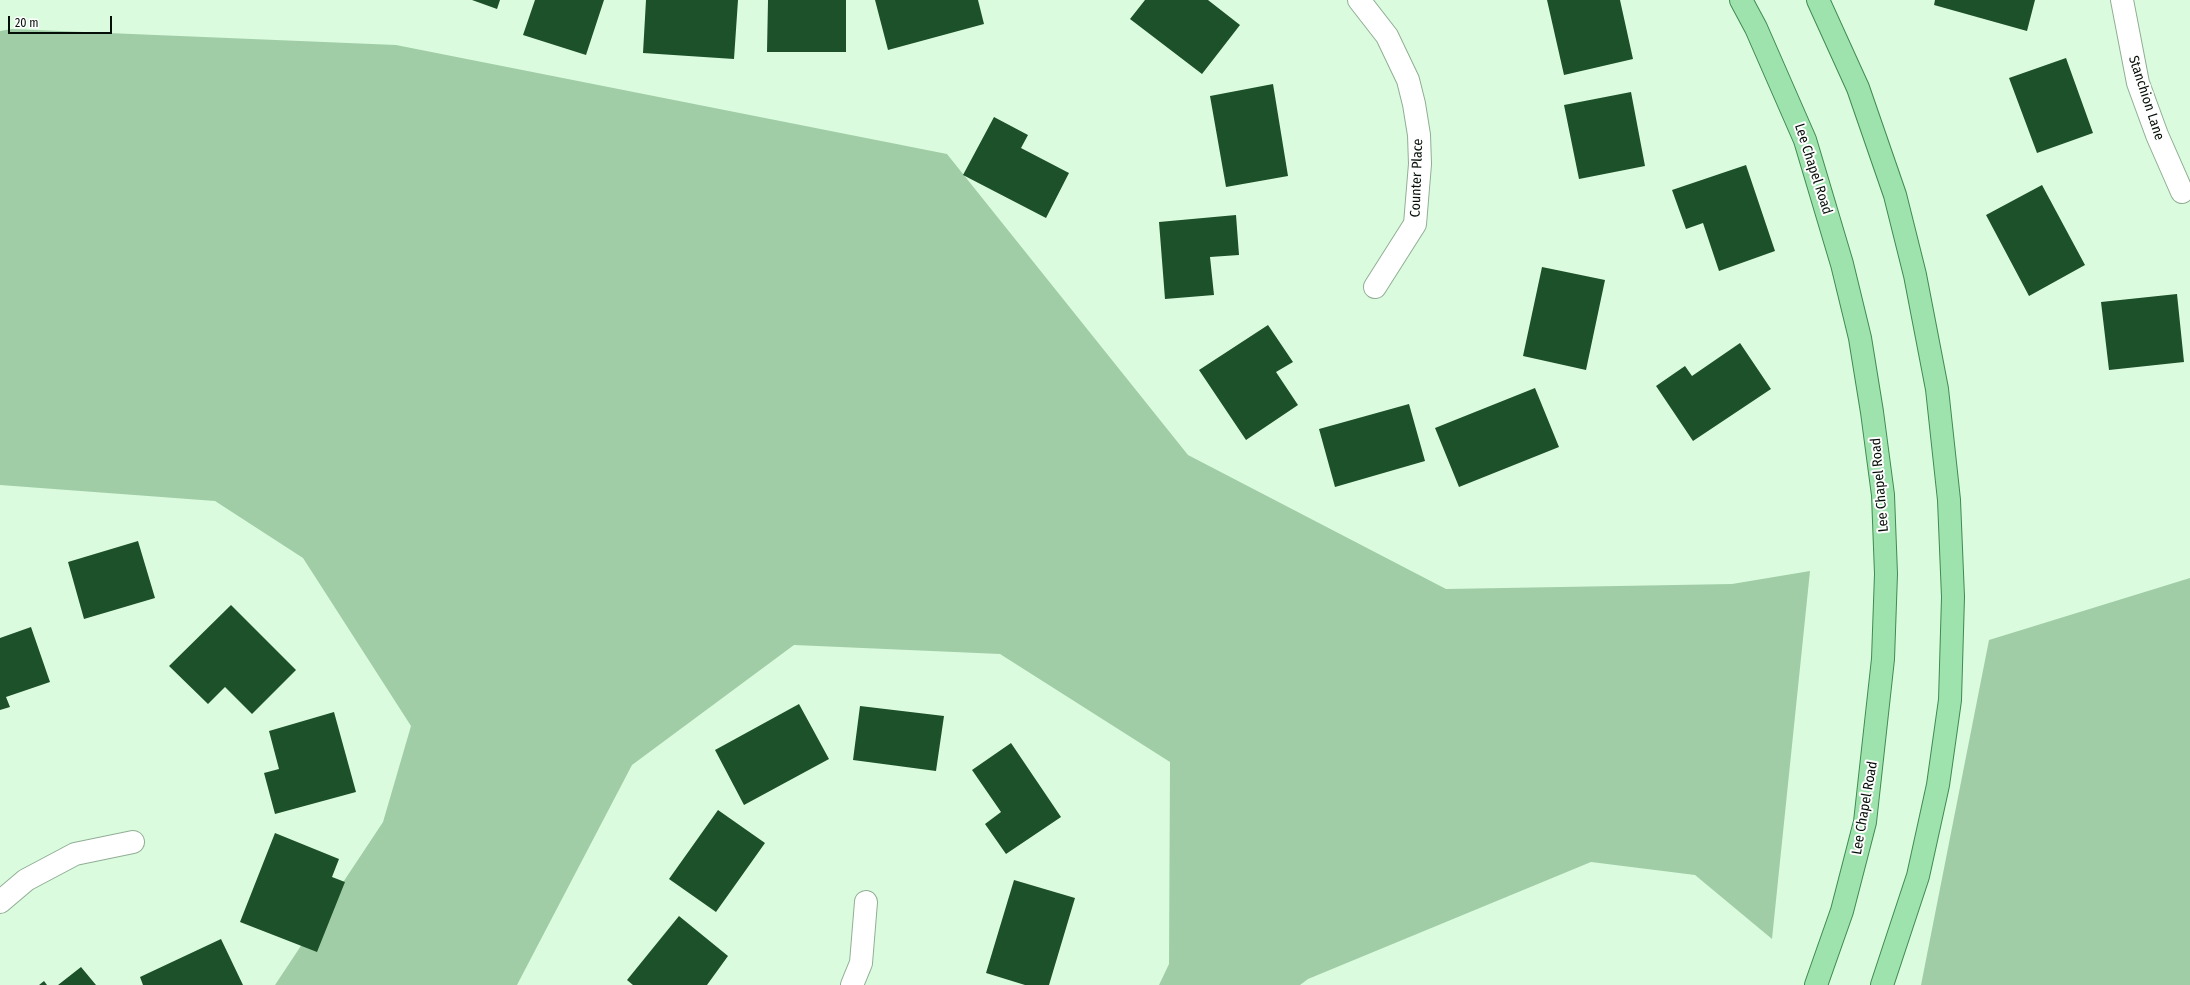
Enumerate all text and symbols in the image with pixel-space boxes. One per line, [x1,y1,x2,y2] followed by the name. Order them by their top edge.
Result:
[10,8,114,34] scale bar
[15,16,39,30] text: 20 m
[2124,54,2168,142] street label: Stanchion Lane
[1790,121,1836,217] street label: Lee Chapel Road
[1407,138,1427,218] street label: Counter Place
[1868,437,1892,533] street label: Lee Chapel Road
[1849,760,1881,856] street label: Lee Chapel Road

